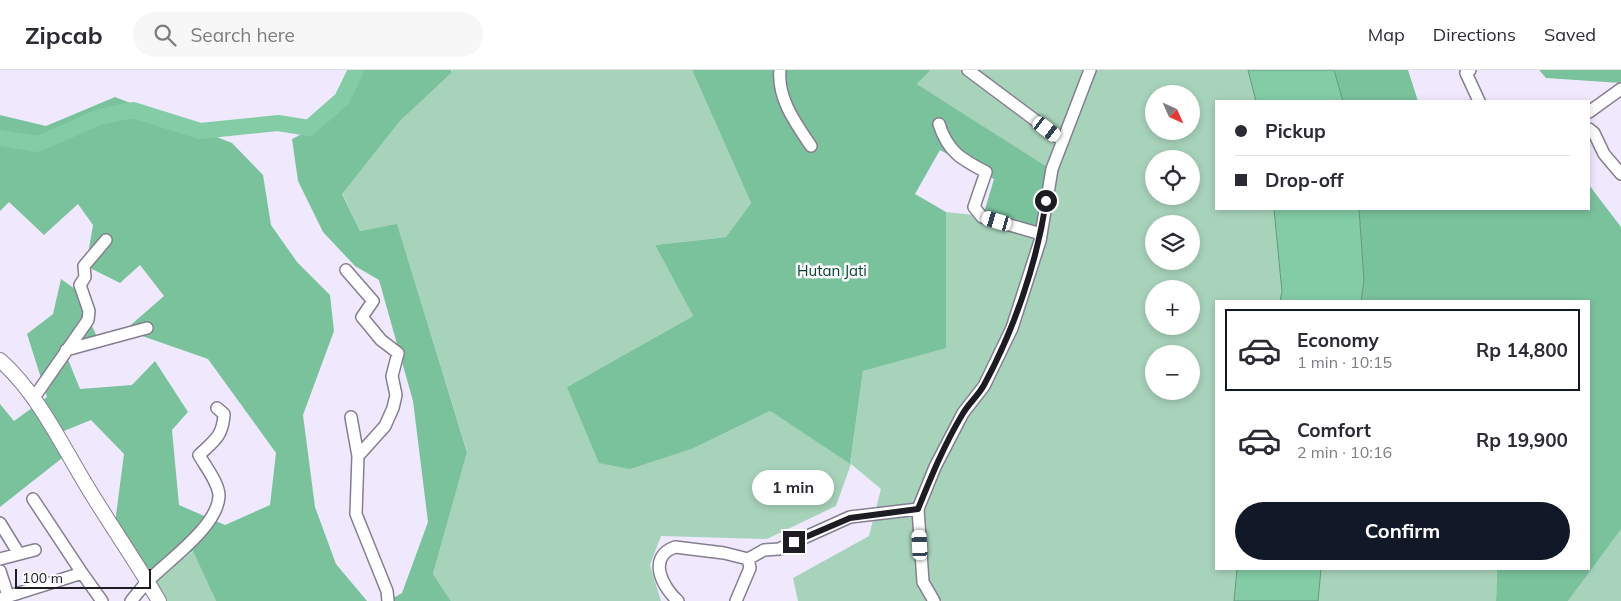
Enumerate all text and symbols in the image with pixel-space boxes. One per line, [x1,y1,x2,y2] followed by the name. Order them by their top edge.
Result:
[133,12,483,57] search box
[25,20,103,50] text: Zipcab
[151,21,179,49] icon: search
[191,23,295,47] text: Search here
[1368,23,1405,46] text: Map
[1433,23,1516,46] text: Directions
[1544,23,1596,46] text: Saved
[1145,85,1200,140] north arrow
[1145,85,1200,400] map controls
[1030,114,1063,144] car
[1265,119,1326,143] text: Pickup
[1145,150,1200,205] button: locate
[1265,168,1343,192] text: Drop-off
[1035,190,1057,212] route start
[980,210,1013,232] car
[1145,215,1200,270] button: layers
[797,261,867,280] park label: Hutan Jati
[1145,280,1200,335] button: +
[1237,328,1282,373] icon: car
[1297,328,1379,352] text: Economy
[1476,338,1568,362] text: Rp 14,800
[1145,345,1200,400] button: −
[1297,352,1392,372] text: 1 min · 10:15
[1237,418,1282,463] icon: car
[1297,418,1371,442] text: Comfort
[1476,428,1568,452] text: Rp 19,900
[1297,442,1392,462] text: 2 min · 10:16
[753,470,835,504] callout: 1 min
[772,477,814,497] text: 1 min
[1235,502,1570,560] button: Confirm
[911,530,928,560] car
[783,531,805,553] route end
[15,566,151,589] scale bar
[22,569,63,587] text: 100 m

